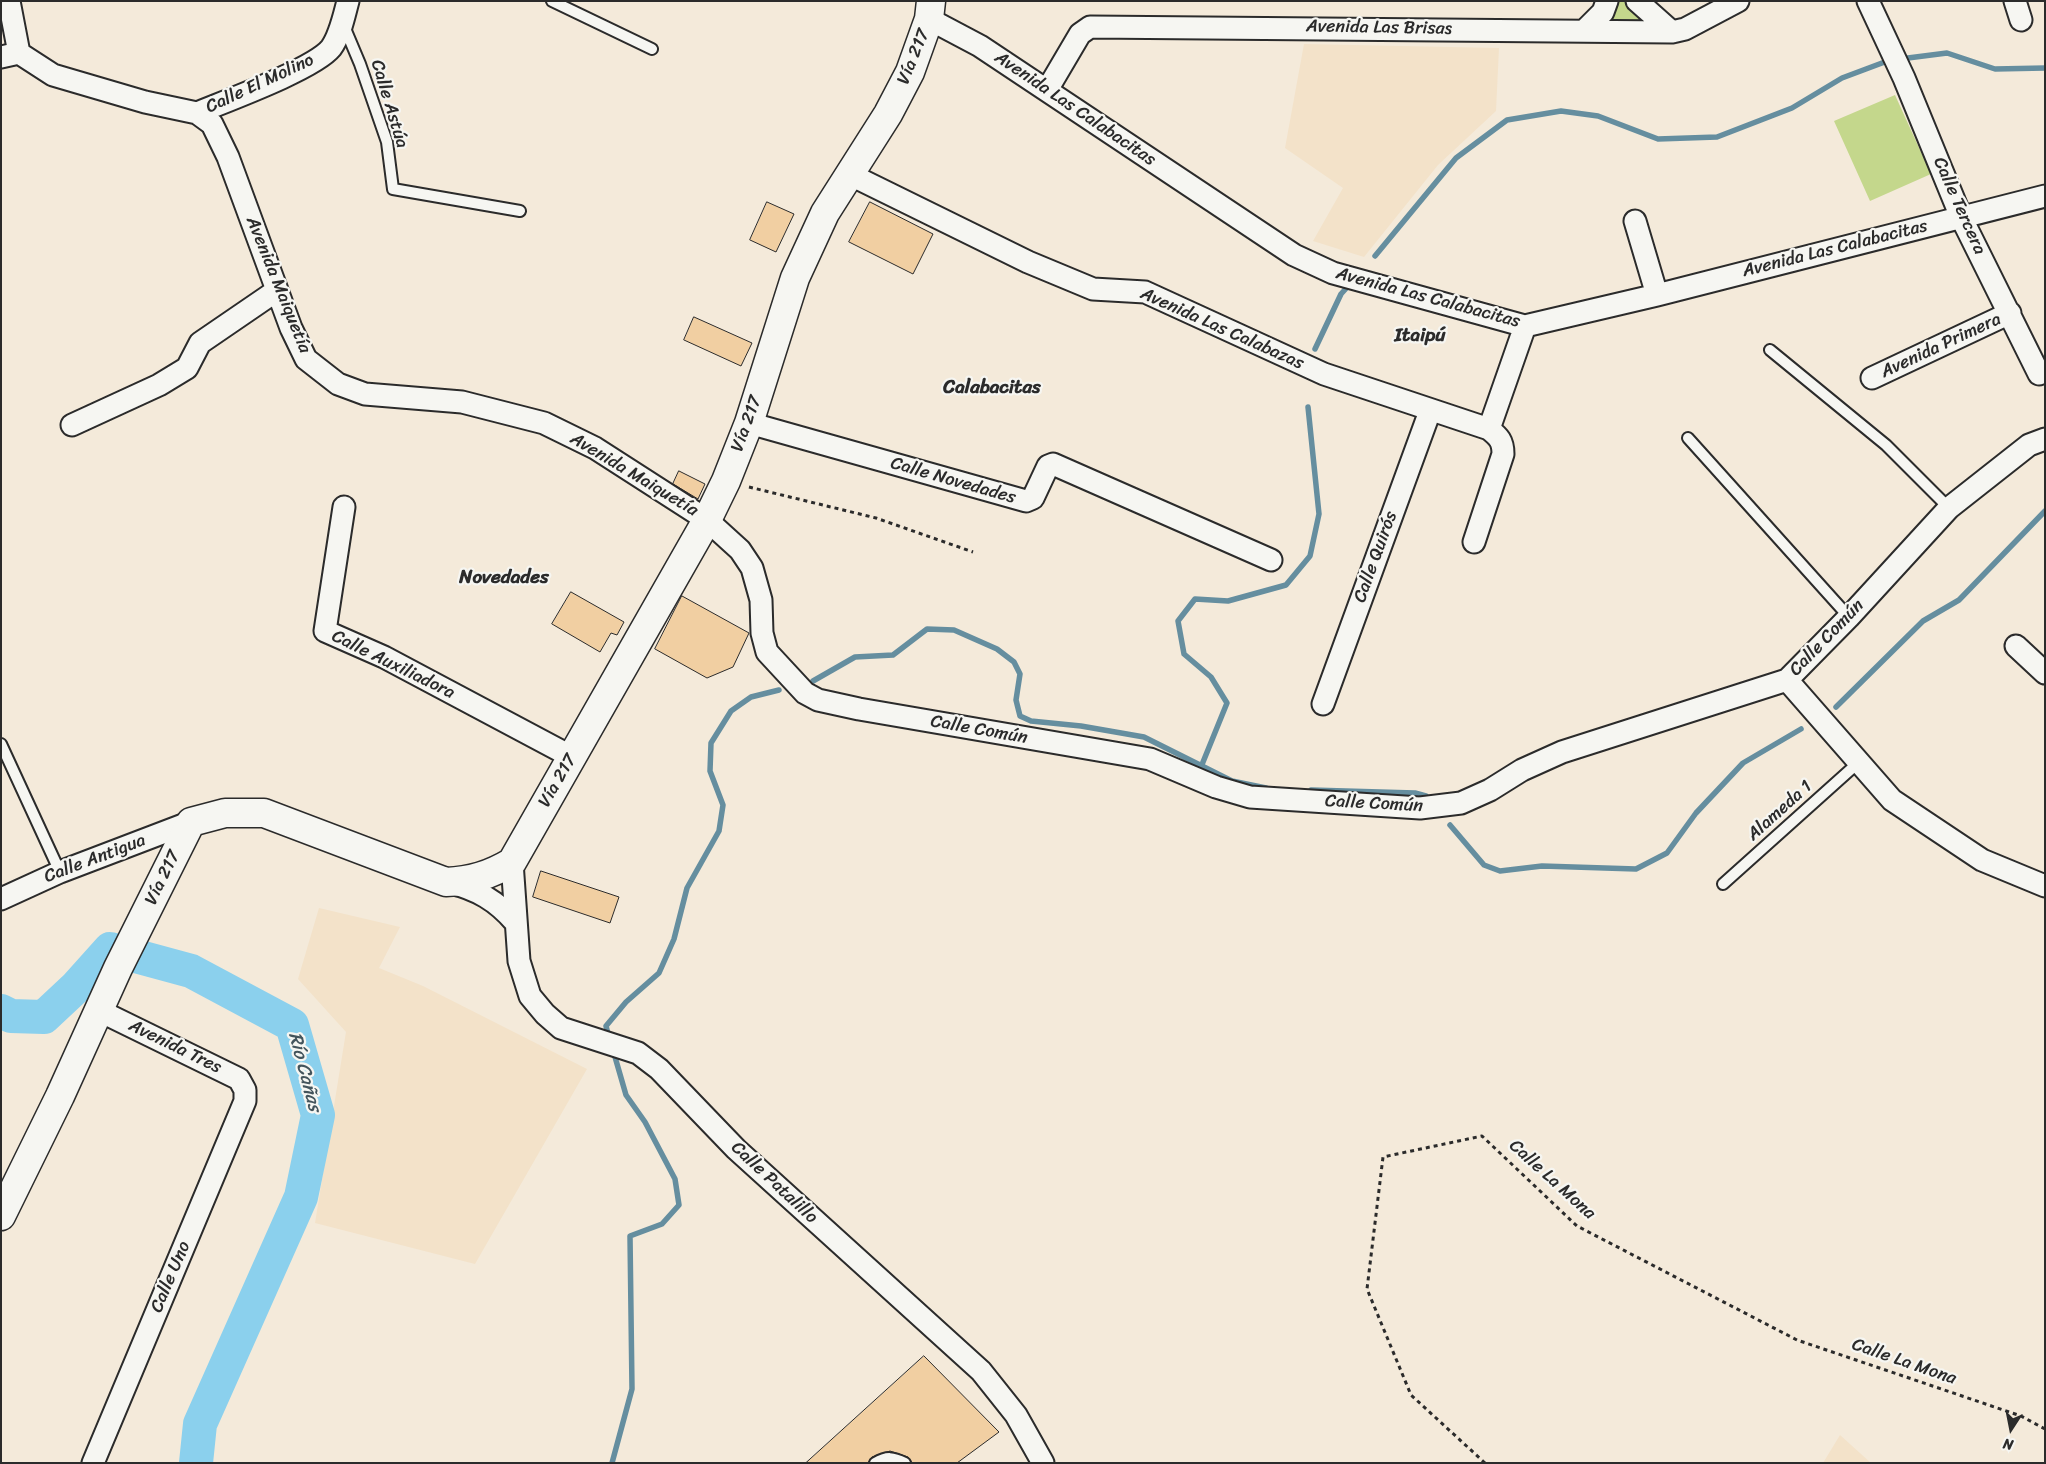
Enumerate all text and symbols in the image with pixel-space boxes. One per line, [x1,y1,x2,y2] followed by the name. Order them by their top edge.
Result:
[1306,16,1452,40] street label: Avenida Las Brisas
[893,26,935,88] street label: Vía 217
[990,47,1160,171] street label: Avenida Las Calabacitas
[203,50,317,118] street label: Calle El Molino
[365,57,413,151] street label: Calle Astúa
[1928,154,1990,258] street label: Calle Tercera
[241,213,315,357] street label: Avenida Maiquetía
[1740,216,1930,282] street label: Avenida Las Calabacitas
[1334,263,1522,333] street label: Avenida Las Calabacitas
[1137,283,1307,375] street label: Avenida Las Calabazas
[1877,309,2005,383] street label: Avenida Primera
[1395,325,1445,347] district label: Itaipú
[943,377,1041,399] district label: Calabacitas
[727,393,767,455] street label: Vía 217
[566,428,702,522] street label: Avenida Maiquetía
[888,453,1018,509] street label: Calle Novedades
[1350,508,1402,606] street label: Calle Quirós
[459,567,549,589] district label: Novedades
[1785,595,1869,681] street label: Calle Común
[328,626,458,704] street label: Calle Auxiliadora
[929,711,1029,749] street label: Calle Común
[534,751,582,811] street label: Vía 217
[1743,776,1817,846] street label: Alameda 1
[1324,791,1424,817] street label: Calle Común
[41,830,149,888] street label: Calle Antigua
[141,847,185,909] street label: Vía 217
[125,1015,225,1079] street label: Avenida Tres
[282,1030,326,1114] water label: Río Cañas
[1504,1135,1600,1225] street label: Calle La Mona
[726,1137,822,1229] street label: Calle Patalillo
[146,1238,196,1316] street label: Calle Uno
[1849,1334,1959,1390] street label: Calle La Mona
[1986,1404,2036,1454] north arrow
[2001,1431,2015,1457] text: N

